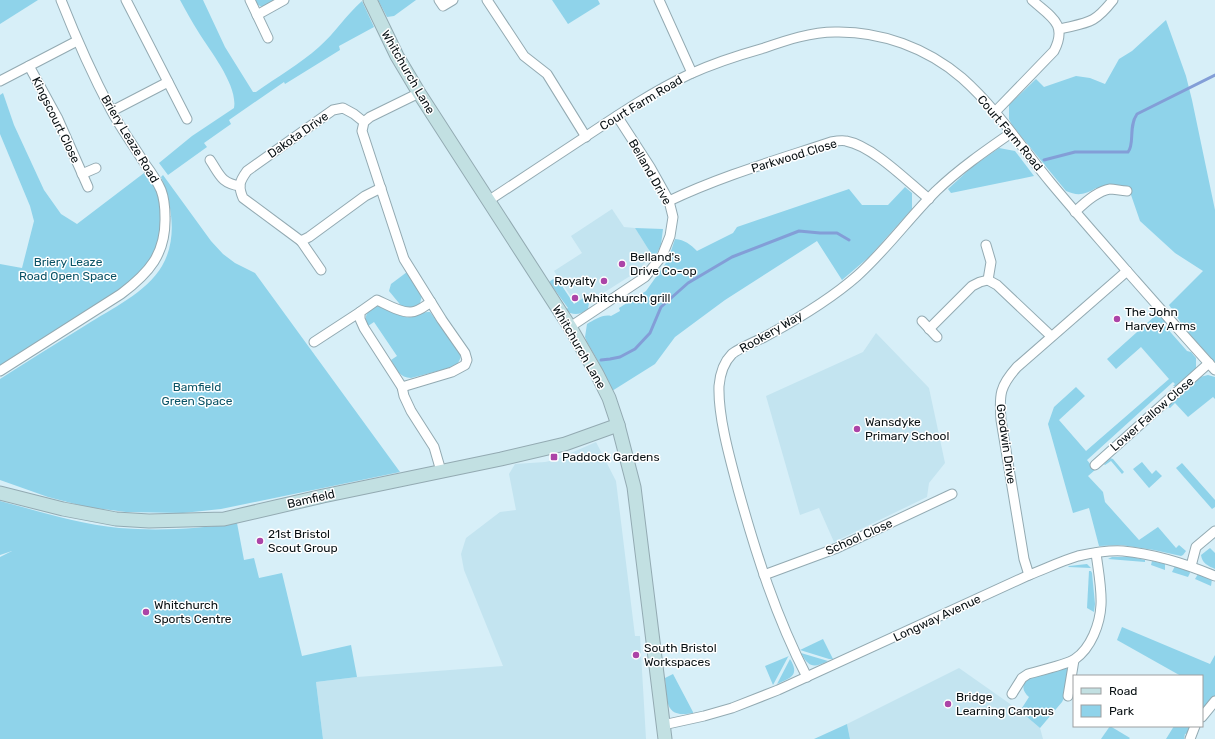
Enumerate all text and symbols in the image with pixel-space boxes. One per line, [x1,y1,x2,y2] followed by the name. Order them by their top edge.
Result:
[378,28,438,117] street label: Whitchurch Lane
[597,73,685,133] street label: Court Farm Road
[29,75,83,166] street label: Kingscourt Close
[98,92,162,186] street label: Briery Leaze Road
[974,92,1046,174] street label: Court Farm Road
[265,109,331,161] street label: Dakota Drive
[749,136,839,176] street label: Parkwood Close
[626,137,675,208] street label: Belland Drive
[630,250,697,278] place label: Belland's Drive Co-op
[19,255,117,283] park label: Briery Leaze Road Open Space
[617,259,627,269] marker: Belland's Drive Co-op
[554,274,596,288] place label: Royalty
[599,276,609,286] marker: Royalty
[583,291,671,305] place label: Whitchurch grill
[570,293,580,303] marker: Whitchurch grill
[549,303,609,392] street label: Whitchurch Lane
[1125,305,1196,333] place label: The John Harvey Arms
[737,308,805,356] street label: Rookery Way
[1112,314,1122,324] marker: The John Harvey Arms
[1108,374,1197,454] street label: Lower Fallow Close
[162,380,233,408] park label: Bamfield Green Space
[993,403,1019,485] street label: Goodwin Drive
[865,415,949,443] place label: Wansdyke Primary School
[852,424,862,434] marker: Wansdyke Primary School
[562,450,660,464] place label: Paddock Gardens
[549,452,559,462] marker: Paddock Gardens
[286,487,336,511] street label: Bamfield
[823,516,895,558] street label: School Close
[268,527,338,555] place label: 21st Bristol Scout Group
[255,536,265,546] marker: 21st Bristol Scout Group
[891,591,983,644] street label: Longway Avenue
[154,598,232,626] place label: Whitchurch Sports Centre
[141,607,151,617] marker: Whitchurch Sports Centre
[644,641,717,669] place label: South Bristol Workspaces
[631,650,641,660] marker: South Bristol Workspaces
[1073,675,1203,727] legend
[1109,684,1137,698] text: Road
[956,690,1054,718] place label: Bridge Learning Campus
[943,699,953,709] marker: Bridge Learning Campus
[1109,704,1135,718] text: Park

